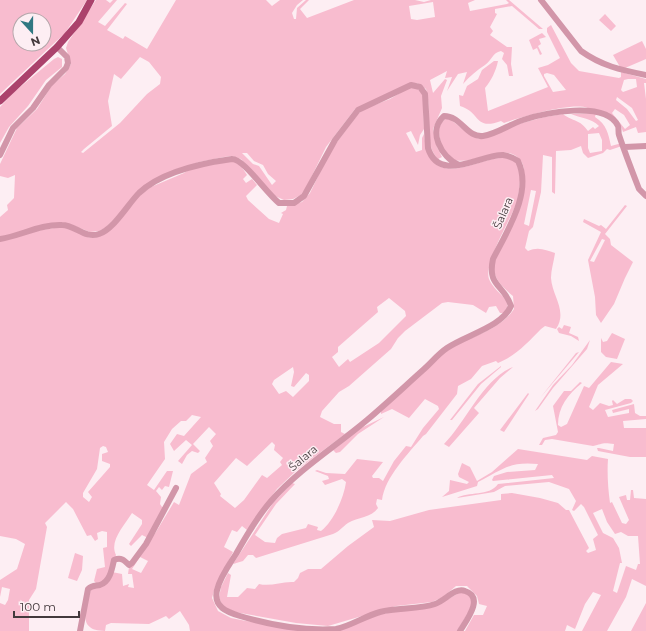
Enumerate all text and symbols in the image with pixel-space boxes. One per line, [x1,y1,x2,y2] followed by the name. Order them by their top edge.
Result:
[12,12,52,52] north arrow
[29,33,42,49] text: N
[490,195,516,231] street label: Šalara
[286,442,320,474] street label: Šalara
[14,593,79,619] scale bar
[20,599,56,614] text: 100 m

